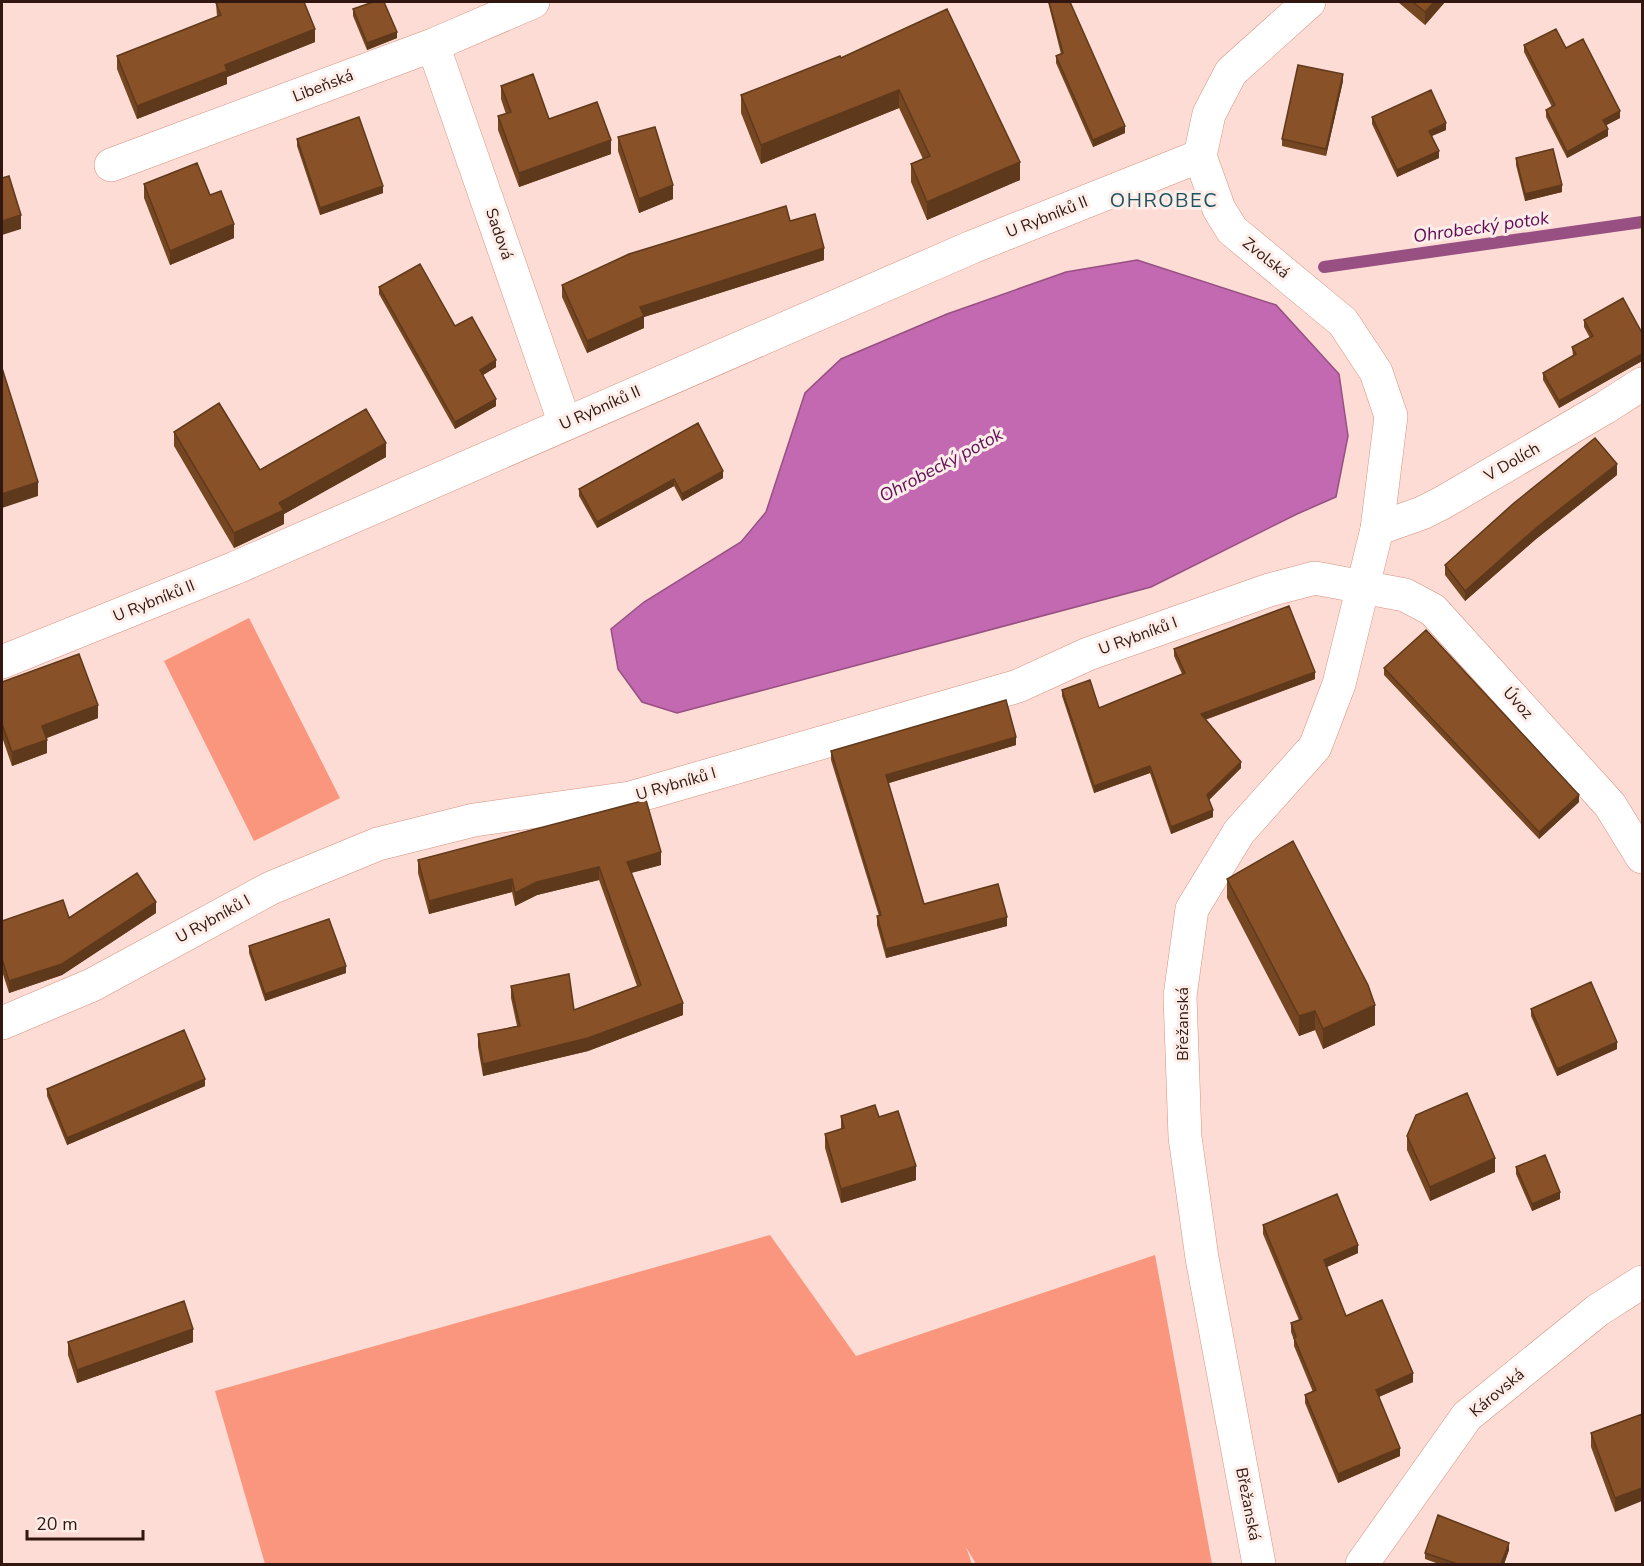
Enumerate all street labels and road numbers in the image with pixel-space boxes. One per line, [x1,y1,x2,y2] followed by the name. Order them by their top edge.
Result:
[289,64,357,108] street label: Libeňská
[1003,191,1091,243] street label: U Rybníků II
[480,205,518,263] street label: Sadová
[1238,232,1294,284] street label: Zvolská
[556,380,644,436] street label: U Rybníků II
[1479,437,1544,487] street label: V Dolích
[110,575,198,627] street label: U Rybníků II
[1096,612,1180,660] street label: U Rybníků I
[1498,682,1538,724] street label: Úvoz
[633,762,719,806] street label: U Rybníků I
[172,889,254,949] street label: U Rybníků I
[1172,987,1194,1061] street label: Břežanská
[1465,1364,1529,1422] street label: Károvská
[1230,1466,1266,1542] street label: Břežanská

